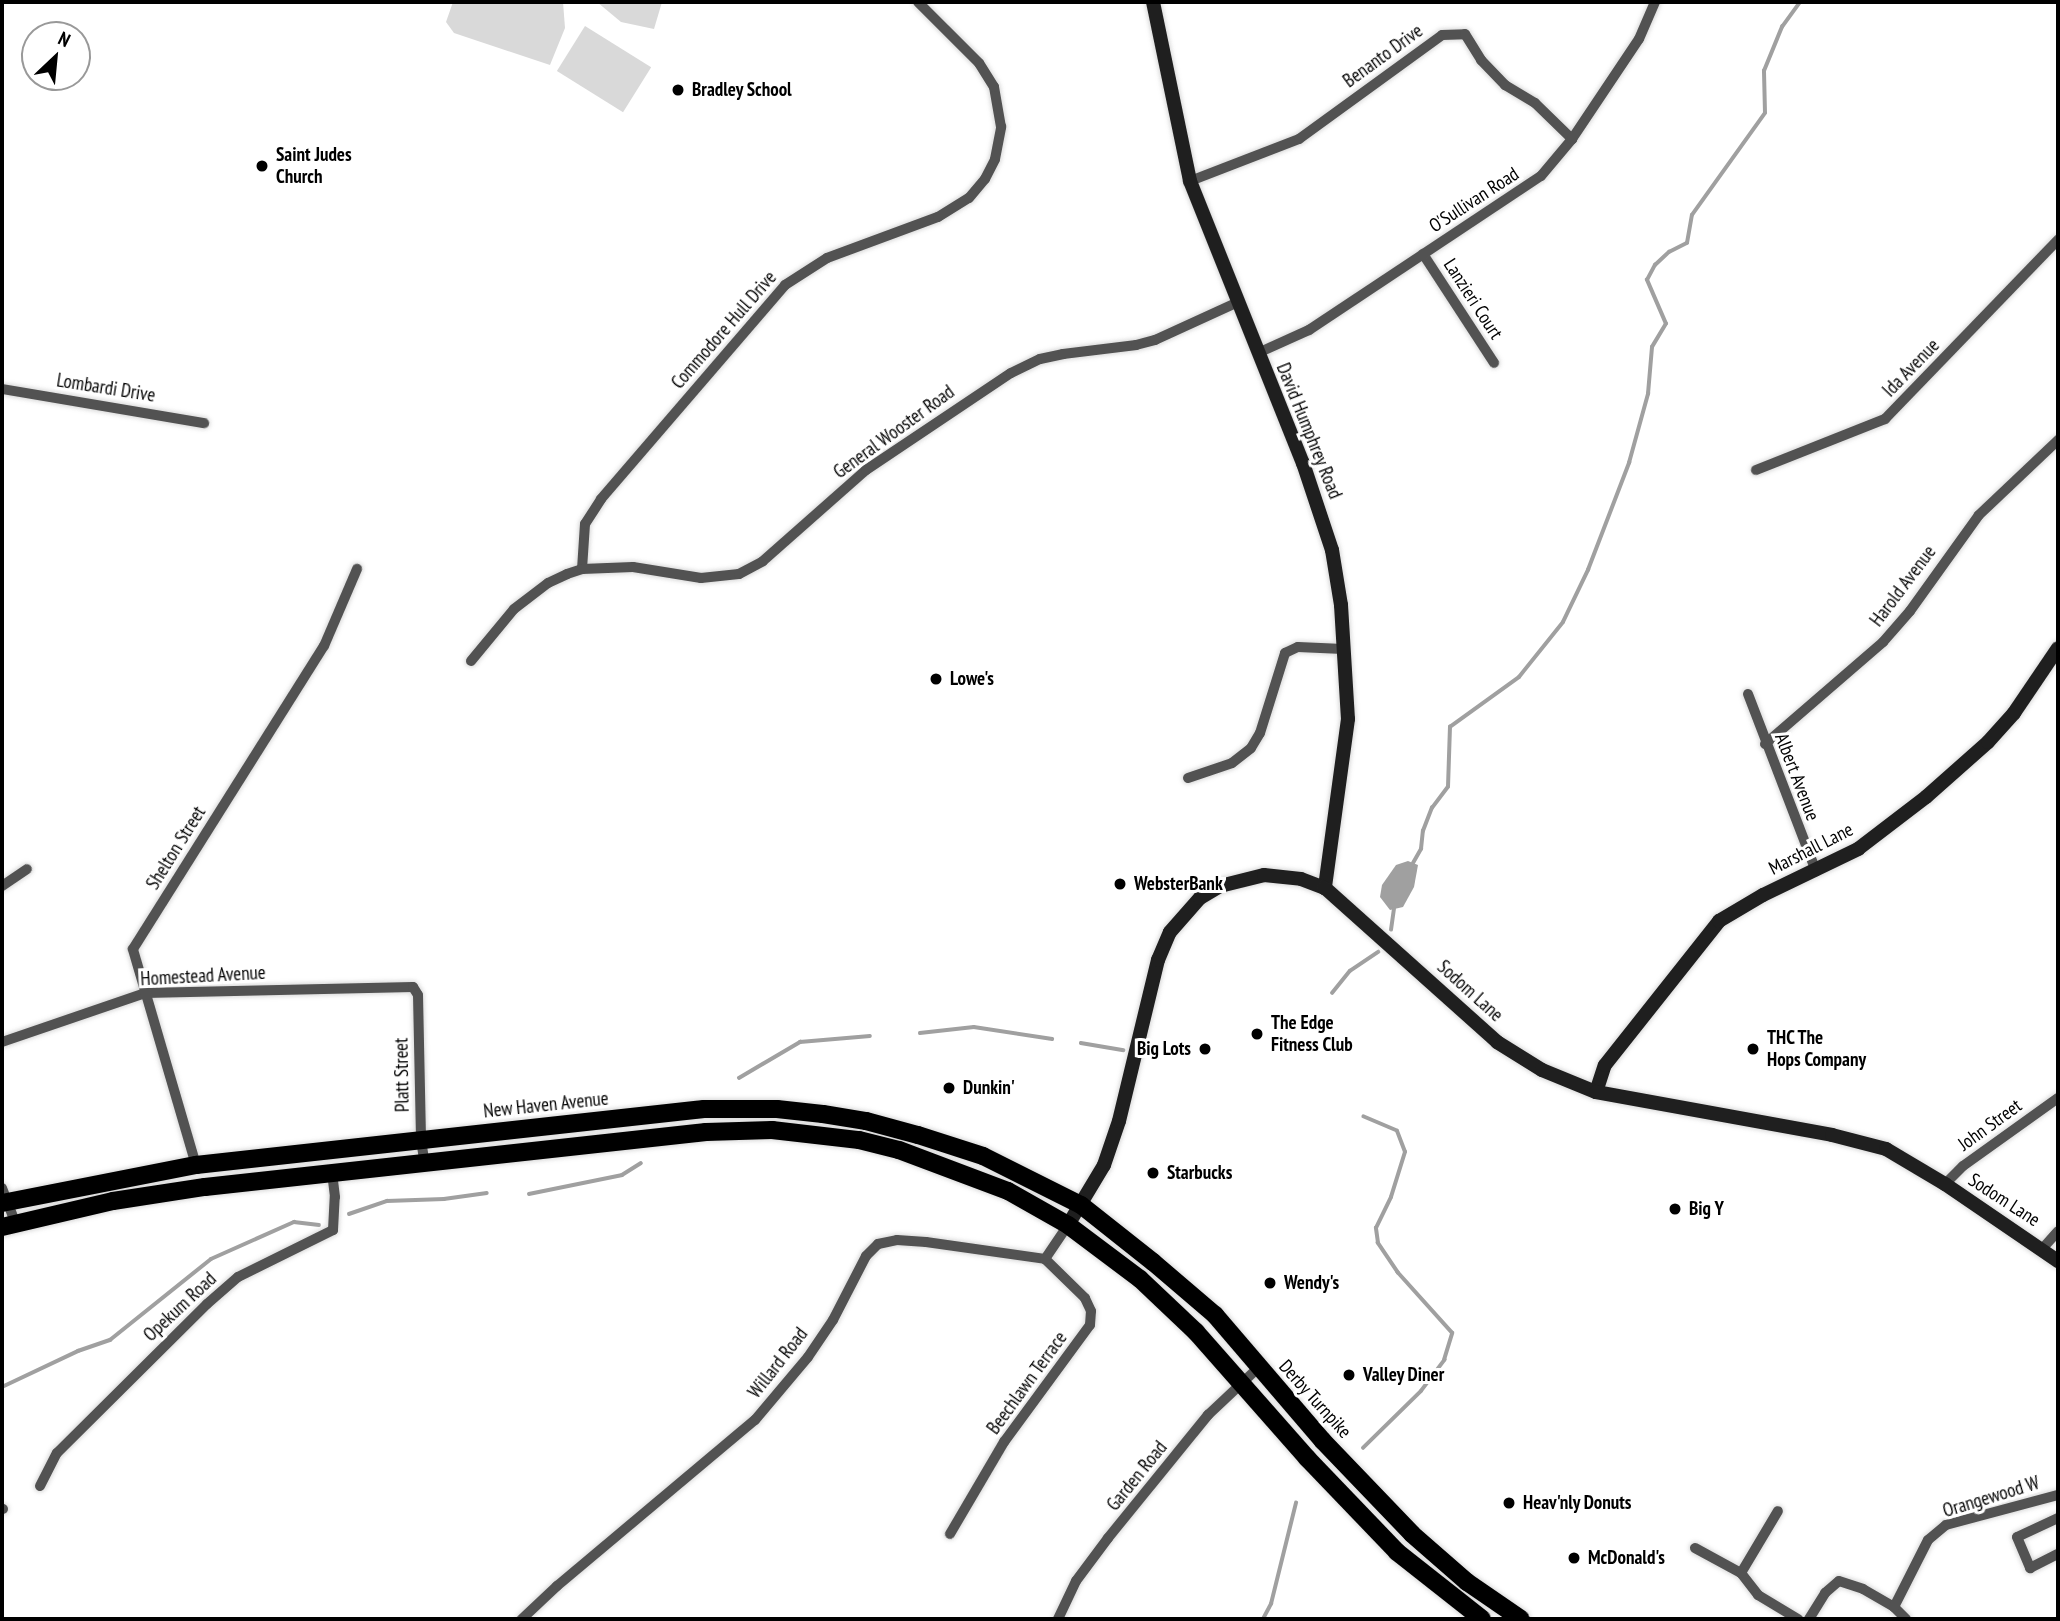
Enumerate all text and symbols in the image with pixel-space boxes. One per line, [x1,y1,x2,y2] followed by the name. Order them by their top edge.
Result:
[1339,19,1427,93] street label: Benanto Drive
[21,21,91,91] north arrow
[54,26,74,52] text: N
[692,79,792,101] place label: Bradley School
[670,82,686,98] marker: Bradley School
[276,144,352,188] place label: Saint Judes Church
[254,158,270,174] marker: Saint Judes Church
[1425,163,1523,237] street label: O'Sullivan Road
[1439,255,1507,343] street label: Lanzieri Court
[667,266,781,394] street label: Commodore Hull Drive
[1878,334,1944,402] street label: Ida Avenue
[1271,359,1347,503] street label: David Humphrey Road
[55,369,157,407] street label: Lombardi Drive
[829,380,959,484] street label: General Wooster Road
[1865,541,1941,631] street label: Harold Avenue
[950,668,994,690] place label: Lowe's
[928,671,944,687] marker: Lowe's
[1770,730,1824,824] street label: Albert Avenue
[141,802,211,894] street label: Shelton Street
[1765,818,1857,880] street label: Marshall Lane
[1134,873,1223,895] place label: WebsterBank
[1112,876,1128,892] marker: WebsterBank
[1432,956,1508,1026] street label: Sodom Lane
[140,961,266,991] street label: Homestead Avenue
[1271,1012,1353,1056] place label: The Edge Fitness Club
[1249,1026,1265,1042] marker: The Edge Fitness Club
[1767,1027,1866,1071] place label: THC The Hops Company
[390,1038,414,1112] street label: Platt Street
[1137,1038,1191,1060] place label: Big Lots
[1197,1041,1213,1057] marker: Big Lots
[1745,1041,1761,1057] marker: THC The Hops Company
[963,1077,1015,1099] place label: Dunkin'
[941,1080,957,1096] marker: Dunkin'
[482,1087,610,1123] street label: New Haven Avenue
[1954,1094,2026,1156] street label: John Street
[1167,1162,1232,1184] place label: Starbucks
[1145,1165,1161,1181] marker: Starbucks
[1964,1168,2044,1232] street label: Sodom Lane
[1689,1198,1724,1220] place label: Big Y
[1667,1201,1683,1217] marker: Big Y
[139,1268,221,1346] street label: Opekum Road
[1284,1272,1339,1294] place label: Wendy's
[1262,1275,1278,1291] marker: Wendy's
[743,1323,813,1403] street label: Willard Road
[982,1327,1072,1439] street label: Beechlawn Terrace
[1274,1355,1356,1443] street label: Derby Turnpike
[1363,1364,1445,1386] place label: Valley Diner
[1341,1367,1357,1383] marker: Valley Diner
[1102,1437,1172,1515] street label: Garden Road
[1940,1471,2042,1523] street label: Orangewood W
[1523,1492,1632,1514] place label: Heav'nly Donuts
[1501,1495,1517,1511] marker: Heav'nly Donuts
[1588,1547,1665,1569] place label: McDonald's
[1566,1550,1582,1566] marker: McDonald's

